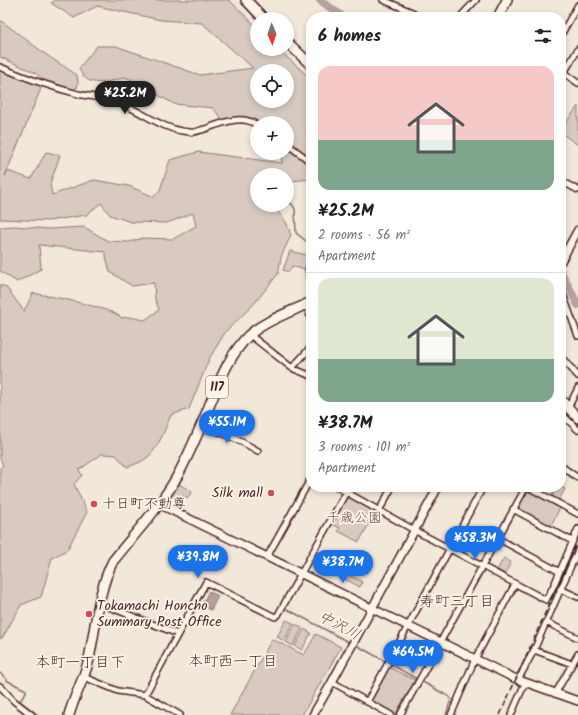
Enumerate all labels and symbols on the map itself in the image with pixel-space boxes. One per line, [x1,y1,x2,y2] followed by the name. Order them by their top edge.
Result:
[250,12,294,56] north arrow
[92,81,158,115] pin: ¥25.2M
[206,376,228,398] road number: 117
[194,410,260,444] pin: ¥55.1M
[212,482,264,504] place label: Silk mall
[266,488,276,498] marker: Silk mall
[102,493,186,515] place label: 十日町不動尊
[89,499,99,509] marker: 十日町不動尊
[326,507,382,529] park label: 千歳公園
[442,526,508,560] pin: ¥58.3M
[165,545,231,579] pin: ¥39.8M
[310,550,376,584] pin: ¥38.7M
[419,590,495,614] district label: 寿町三丁目
[97,595,222,633] place label: Tokamachi Honcho Summary Post Office
[313,605,365,647] water label: 中沢川
[84,609,94,619] marker: Tokamachi Honcho Summary Post Office
[380,640,446,674] pin: ¥64.5M
[188,650,278,674] district label: 本町西一丁目
[35,651,125,675] district label: 本町一丁目下

